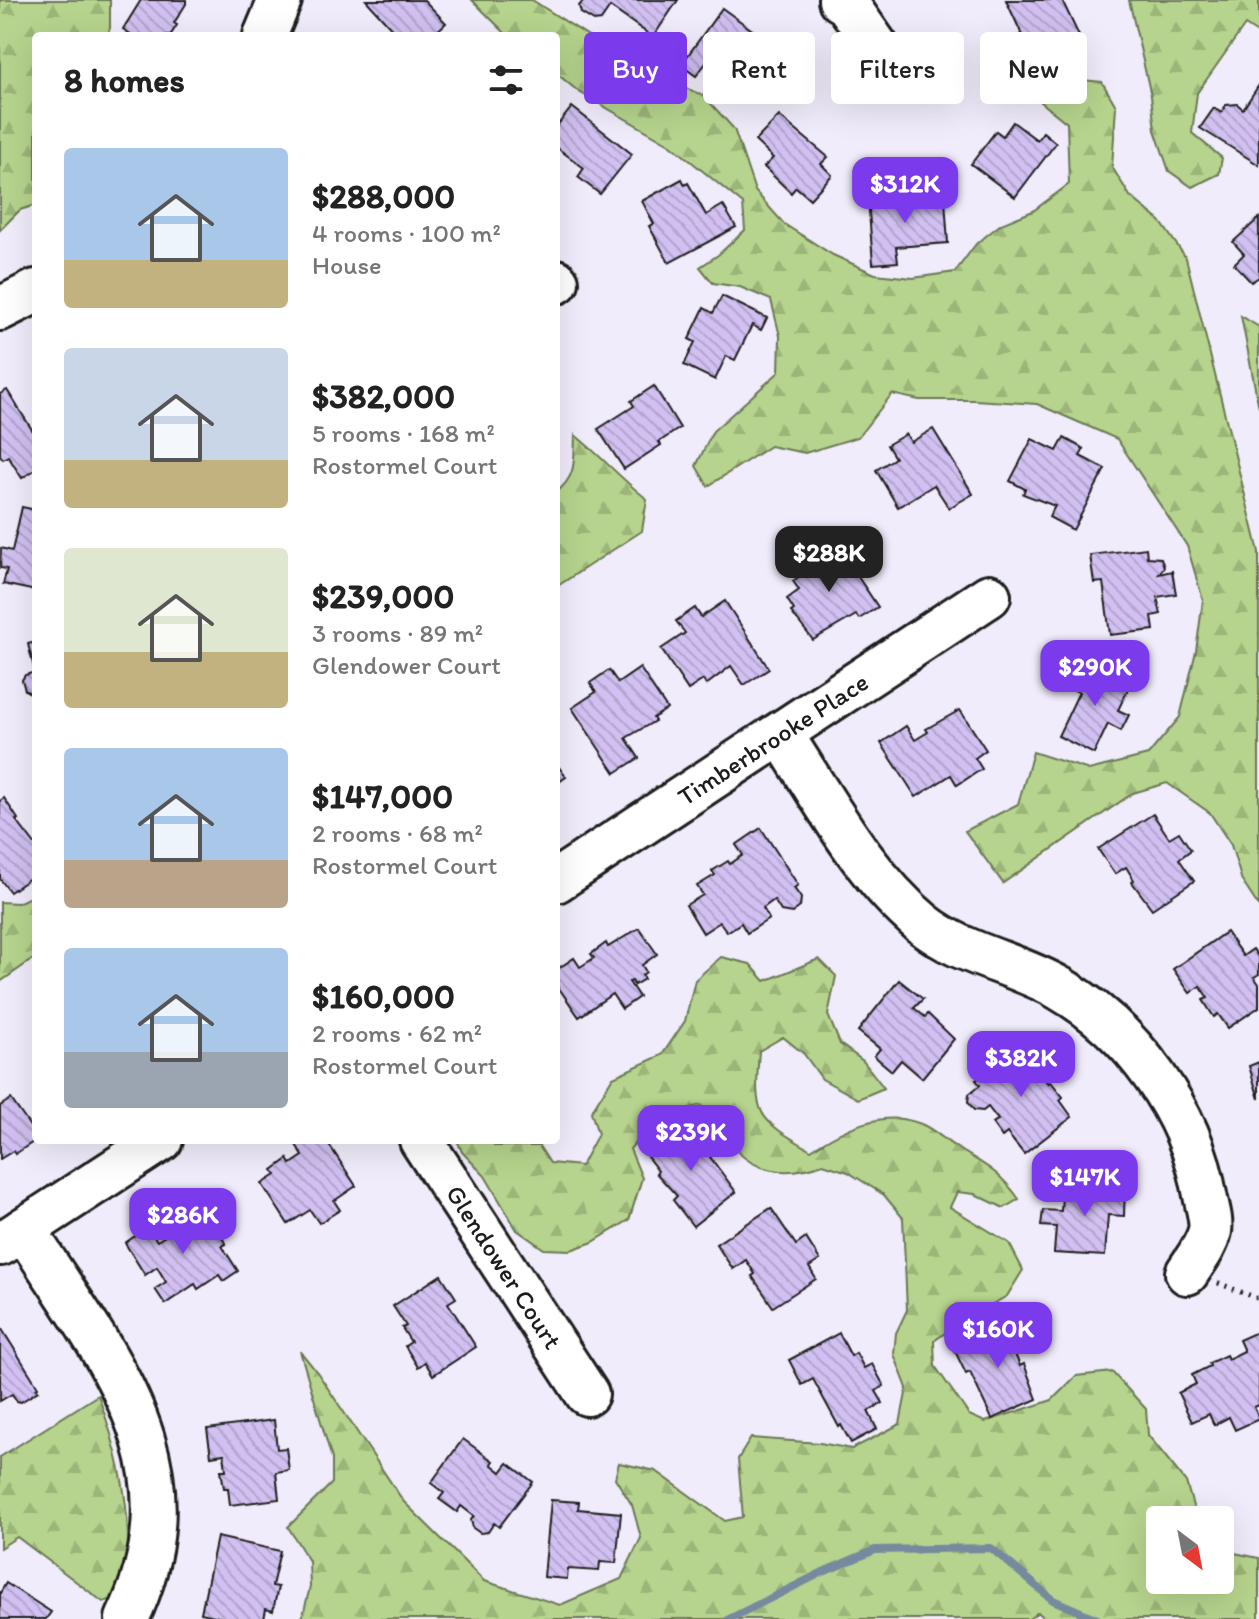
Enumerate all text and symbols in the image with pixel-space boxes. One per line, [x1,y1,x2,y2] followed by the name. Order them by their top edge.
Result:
[584,32,687,104] chip: Buy
[703,32,815,104] chip: Rent
[831,32,964,104] chip: Filters
[980,32,1087,104] chip: New
[484,58,528,102] icon: filters
[64,60,185,101] text: 8 homes
[849,157,961,225] pin: $312K
[870,167,940,199] text: $312K
[312,176,455,217] text: $288,000
[128,180,224,276] icon: home
[312,217,501,249] text: 4 rooms · 100 m²
[312,249,382,281] text: House
[312,376,455,417] text: $382,000
[128,380,224,476] icon: home
[312,417,495,449] text: 5 rooms · 168 m²
[312,449,498,481] text: Rostormel Court
[773,526,885,594] pin: $288K
[793,536,865,568] text: $288K
[312,576,454,617] text: $239,000
[128,580,224,676] icon: home
[312,617,483,649] text: 3 rooms · 89 m²
[1039,640,1151,708] pin: $290K
[312,649,501,681] text: Glendower Court
[1058,650,1132,682] text: $290K
[672,665,874,813] street label: Timberbrooke Place
[312,776,453,817] text: $147,000
[128,780,224,876] icon: home
[312,817,483,849] text: 2 rooms · 68 m²
[312,849,498,881] text: Rostormel Court
[312,976,455,1017] text: $160,000
[128,980,224,1076] icon: home
[312,1017,482,1049] text: 2 rooms · 62 m²
[965,1031,1077,1099] pin: $382K
[985,1041,1057,1073] text: $382K
[312,1049,498,1081] text: Rostormel Court
[635,1105,747,1173] pin: $239K
[655,1115,727,1147] text: $239K
[1029,1150,1141,1218] pin: $147K
[1050,1160,1120,1192] text: $147K
[439,1179,569,1355] street label: Glendower Court
[127,1188,239,1256] pin: $286K
[147,1198,219,1230] text: $286K
[942,1302,1054,1370] pin: $160K
[962,1312,1034,1344] text: $160K
[1146,1506,1234,1594] north arrow
[1146,1506,1234,1594] map controls

